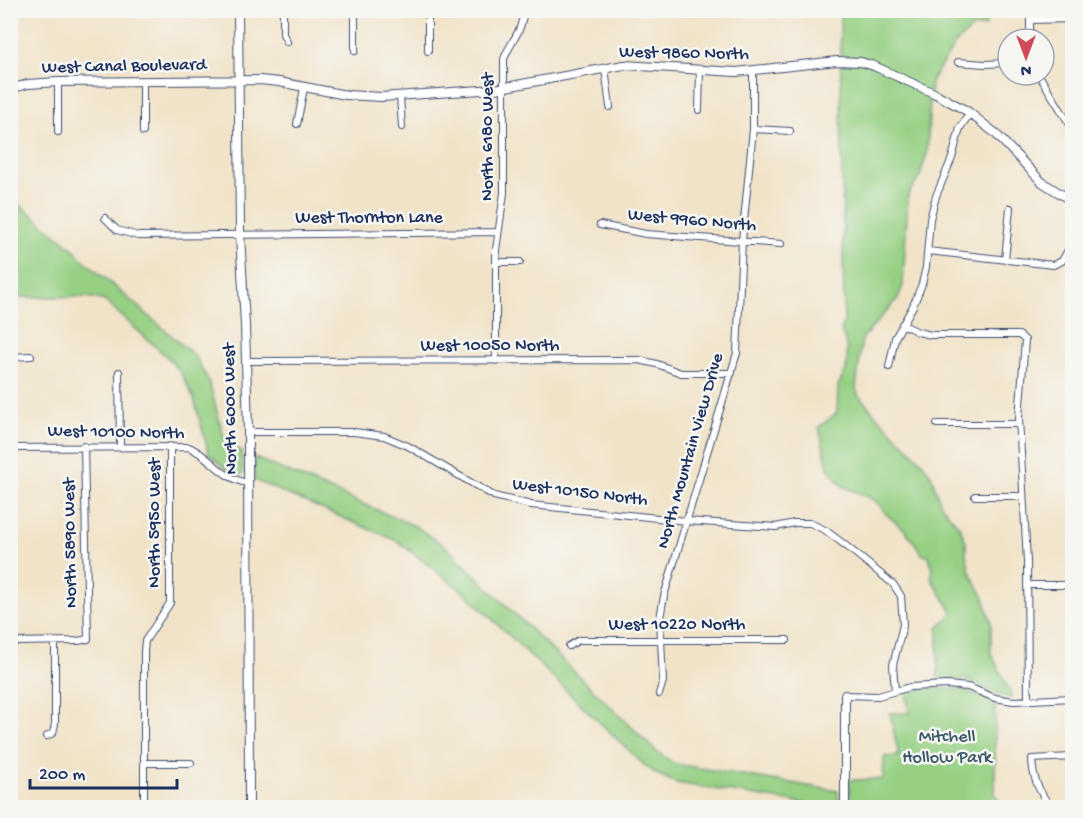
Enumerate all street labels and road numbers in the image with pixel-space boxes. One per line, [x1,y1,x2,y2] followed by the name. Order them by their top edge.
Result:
[619,42,749,66] street label: West 9860 North
[42,55,208,79] street label: West Canal Boulevard
[478,71,499,201] street label: North 6180 West
[627,205,757,237] street label: West 9960 North
[295,208,444,229] street label: West Thornton Lane
[421,336,560,357] street label: West 10050 North
[219,342,243,475] street label: North 6000 West
[653,350,729,551] street label: North Mountain View Drive
[47,421,185,445] street label: West 10100 North
[145,456,166,588] street label: North 5950 West
[511,474,649,512] street label: West 10150 North
[59,476,83,608] street label: North 5890 West
[609,615,746,636] street label: West 10220 North

